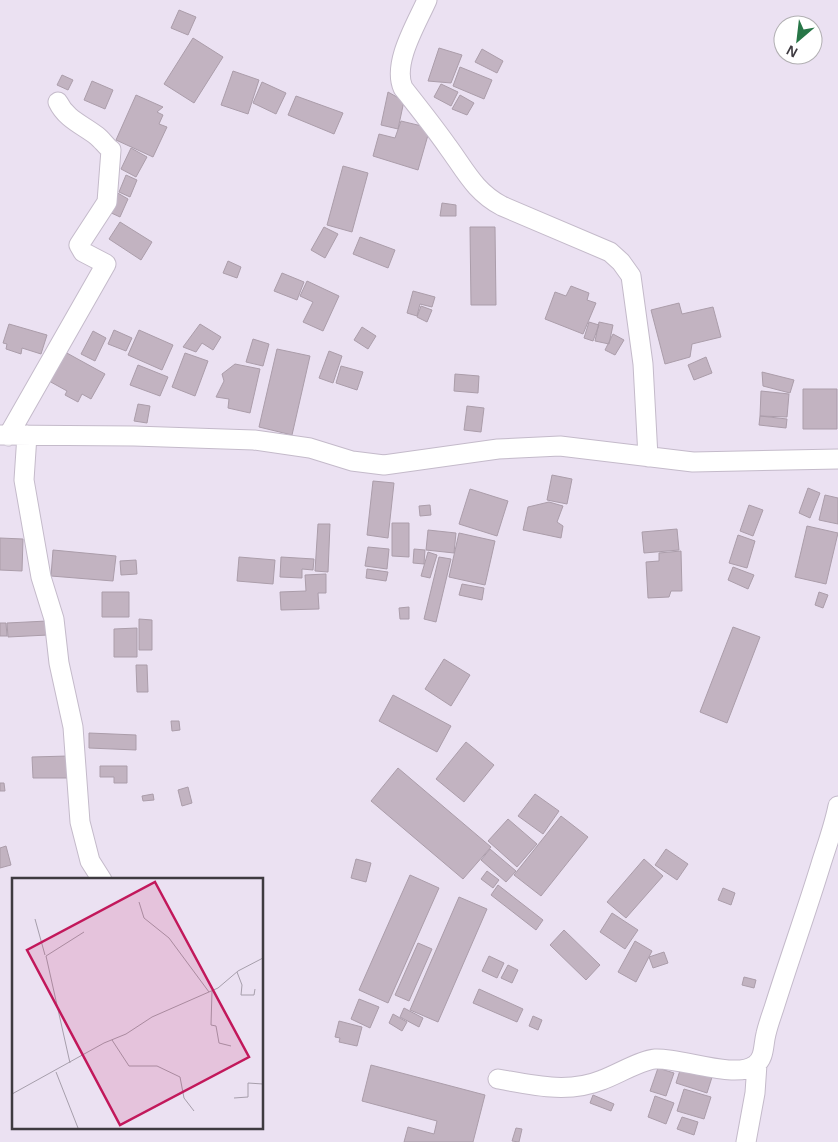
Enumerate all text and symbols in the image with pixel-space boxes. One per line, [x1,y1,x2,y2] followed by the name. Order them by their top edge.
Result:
[773,15,823,65] north arrow
[784,42,800,61] text: N
[12,878,264,1130] inset map

